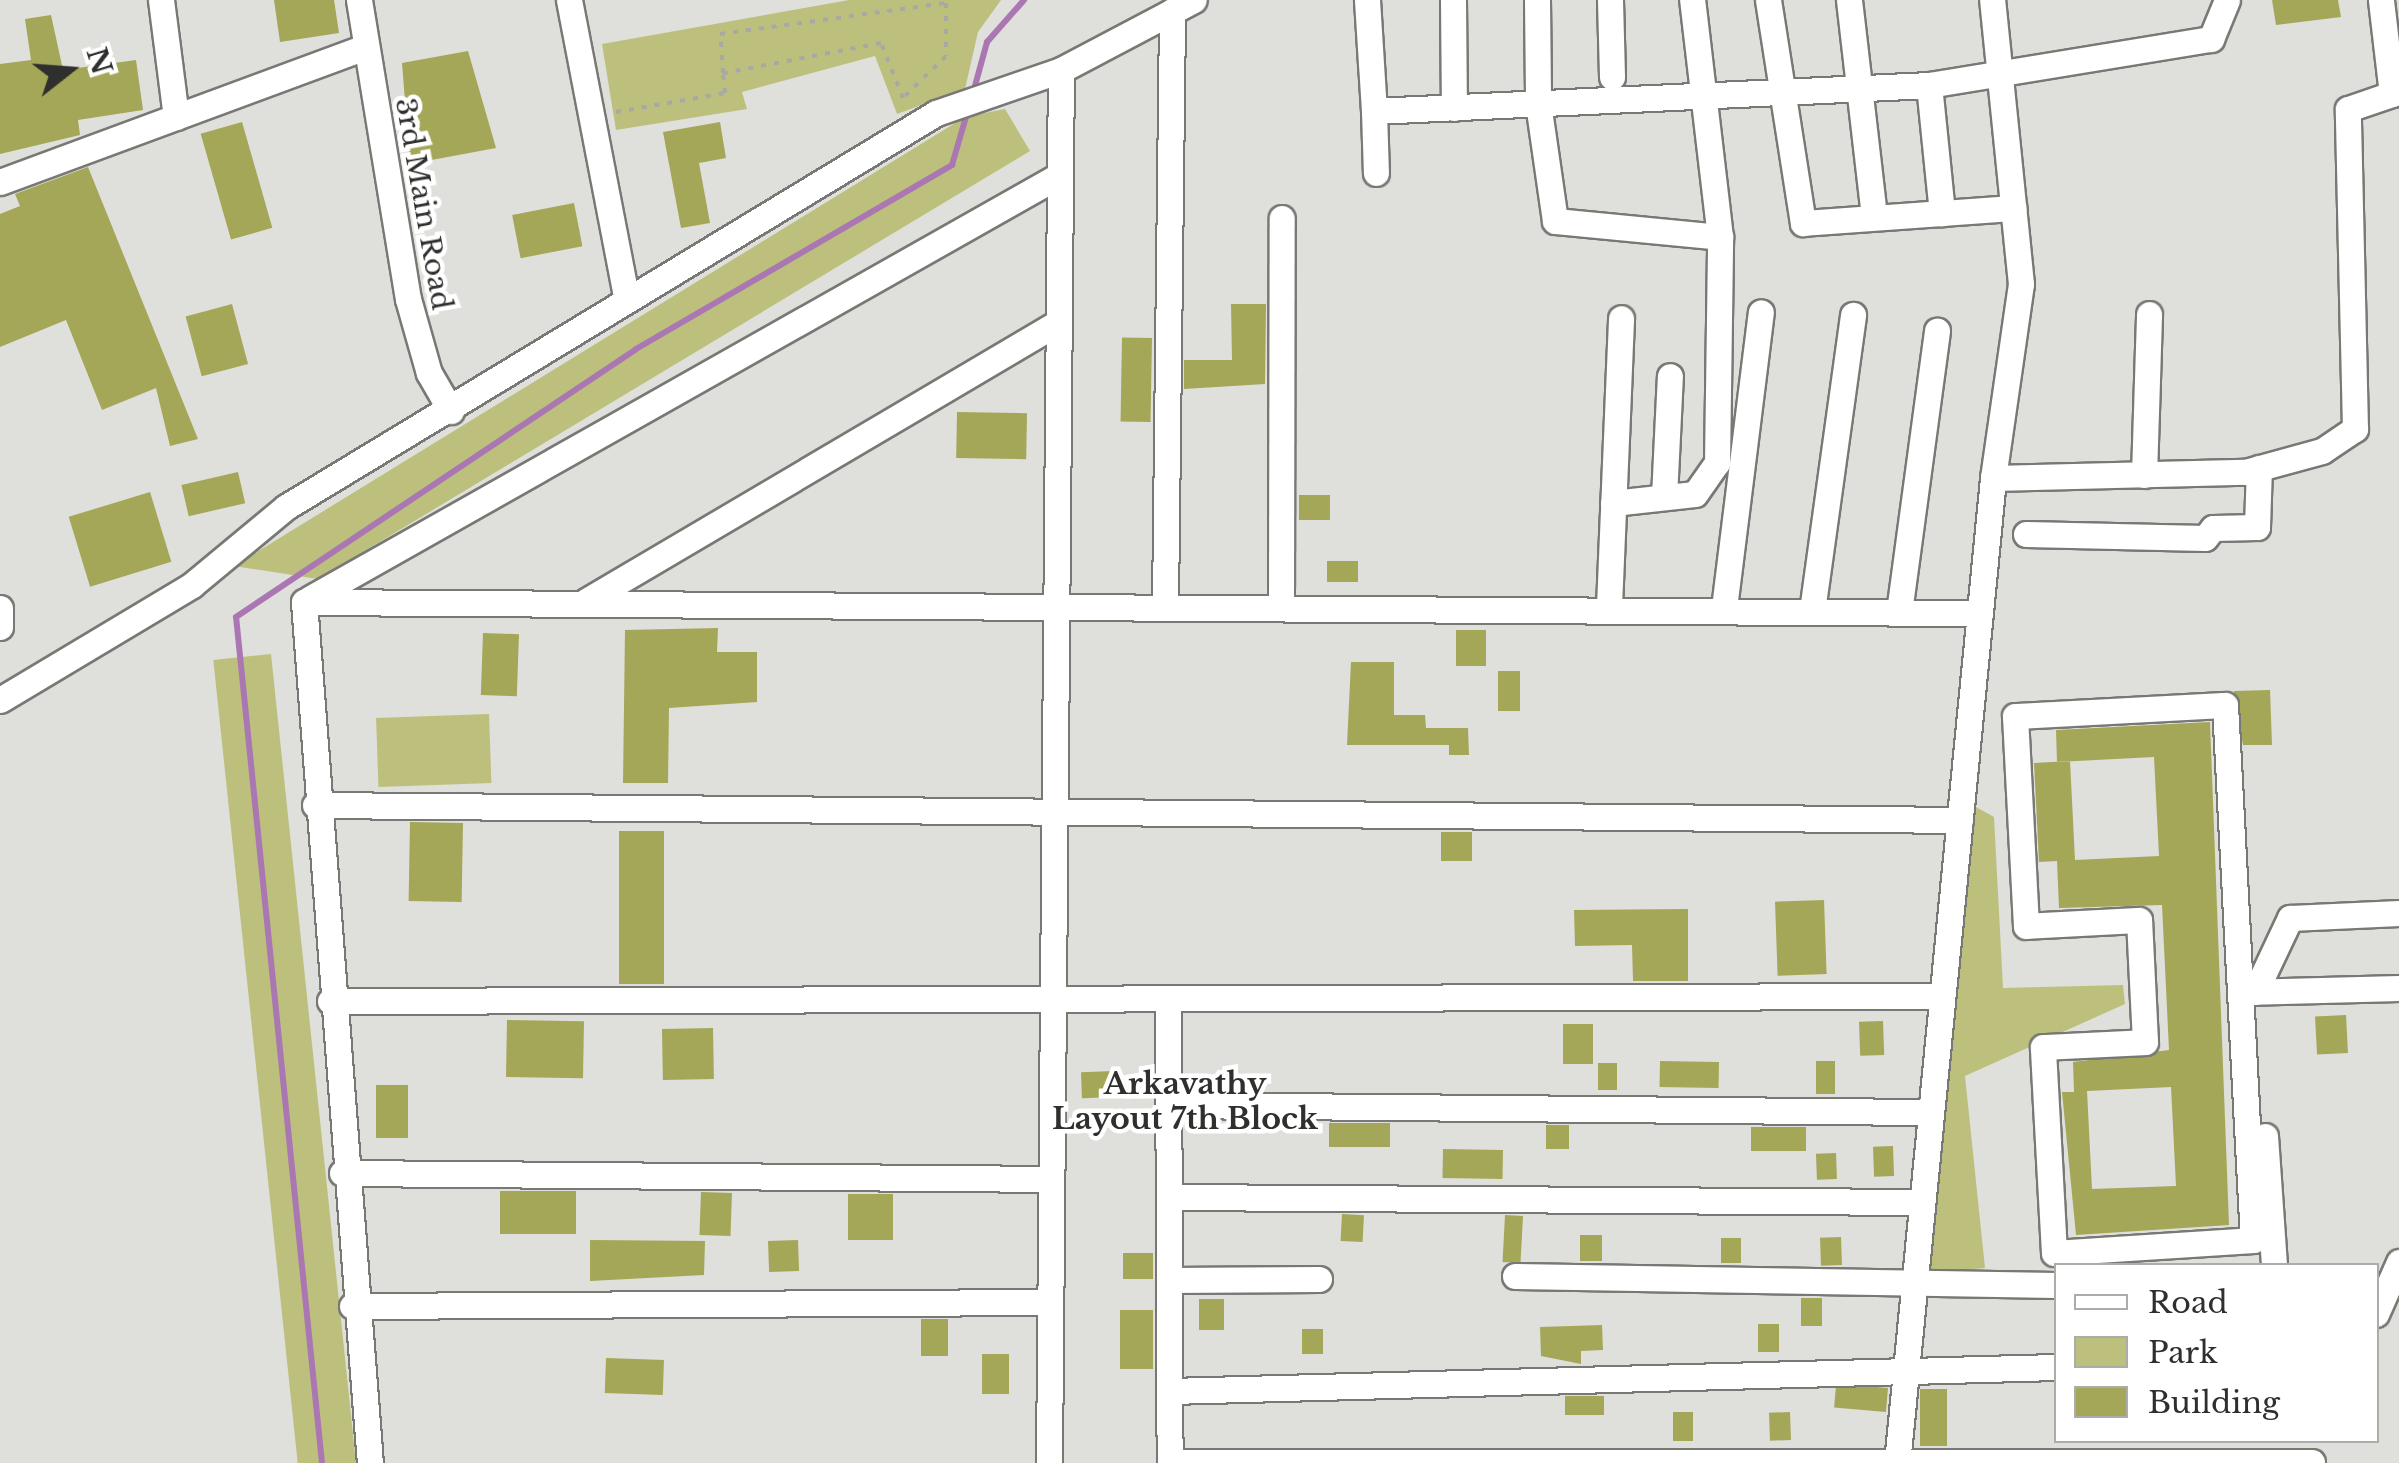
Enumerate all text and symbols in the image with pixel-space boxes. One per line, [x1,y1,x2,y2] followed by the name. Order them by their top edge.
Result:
[20,20,120,120] north arrow
[79,43,120,79] text: N
[388,95,458,313] street label: 3rd Main Road
[1052,1066,1318,1136] district label: Arkavathy Layout 7th Block
[2054,1263,2379,1443] legend
[2148,1284,2228,1321] text: Road
[2148,1334,2218,1371] text: Park
[2148,1384,2280,1421] text: Building

